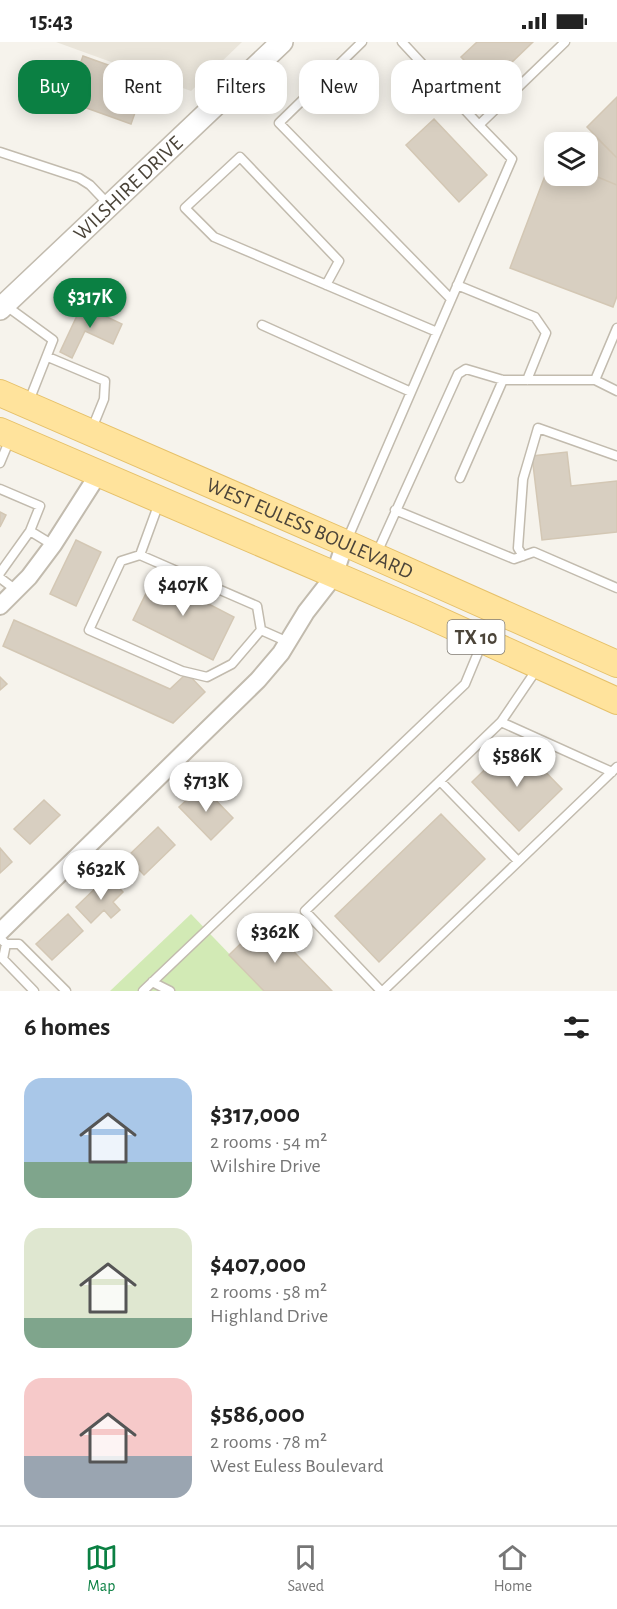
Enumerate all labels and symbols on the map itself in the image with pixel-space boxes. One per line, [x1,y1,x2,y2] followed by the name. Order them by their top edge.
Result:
[70,132,187,244] street label: WILSHIRE DRIVE
[48,278,132,329] pin: $317K
[203,474,416,583] street label: WEST EULESS BOULEVARD
[141,566,225,617] pin: $407K
[448,620,504,654] road number: TX 10
[475,737,559,788] pin: $586K
[164,762,248,813] pin: $713K
[59,850,143,901] pin: $632K
[233,913,317,964] pin: $362K

